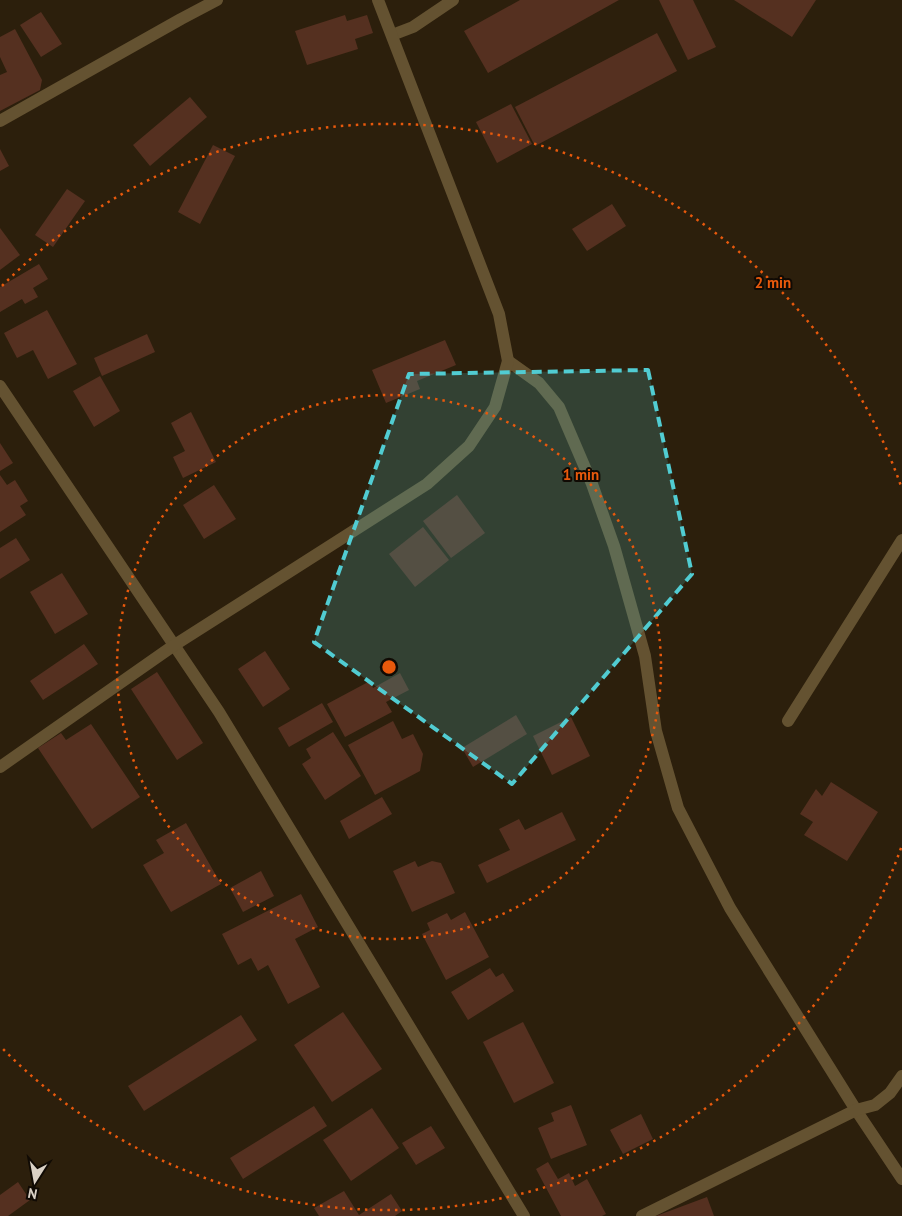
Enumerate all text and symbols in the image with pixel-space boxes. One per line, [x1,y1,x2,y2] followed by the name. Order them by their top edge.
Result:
[755,273,791,292] text: 2 min
[563,465,599,484] text: 1 min
[380,658,398,676] centre of rings
[10,1156,60,1206] north arrow
[26,1184,39,1203] text: N

